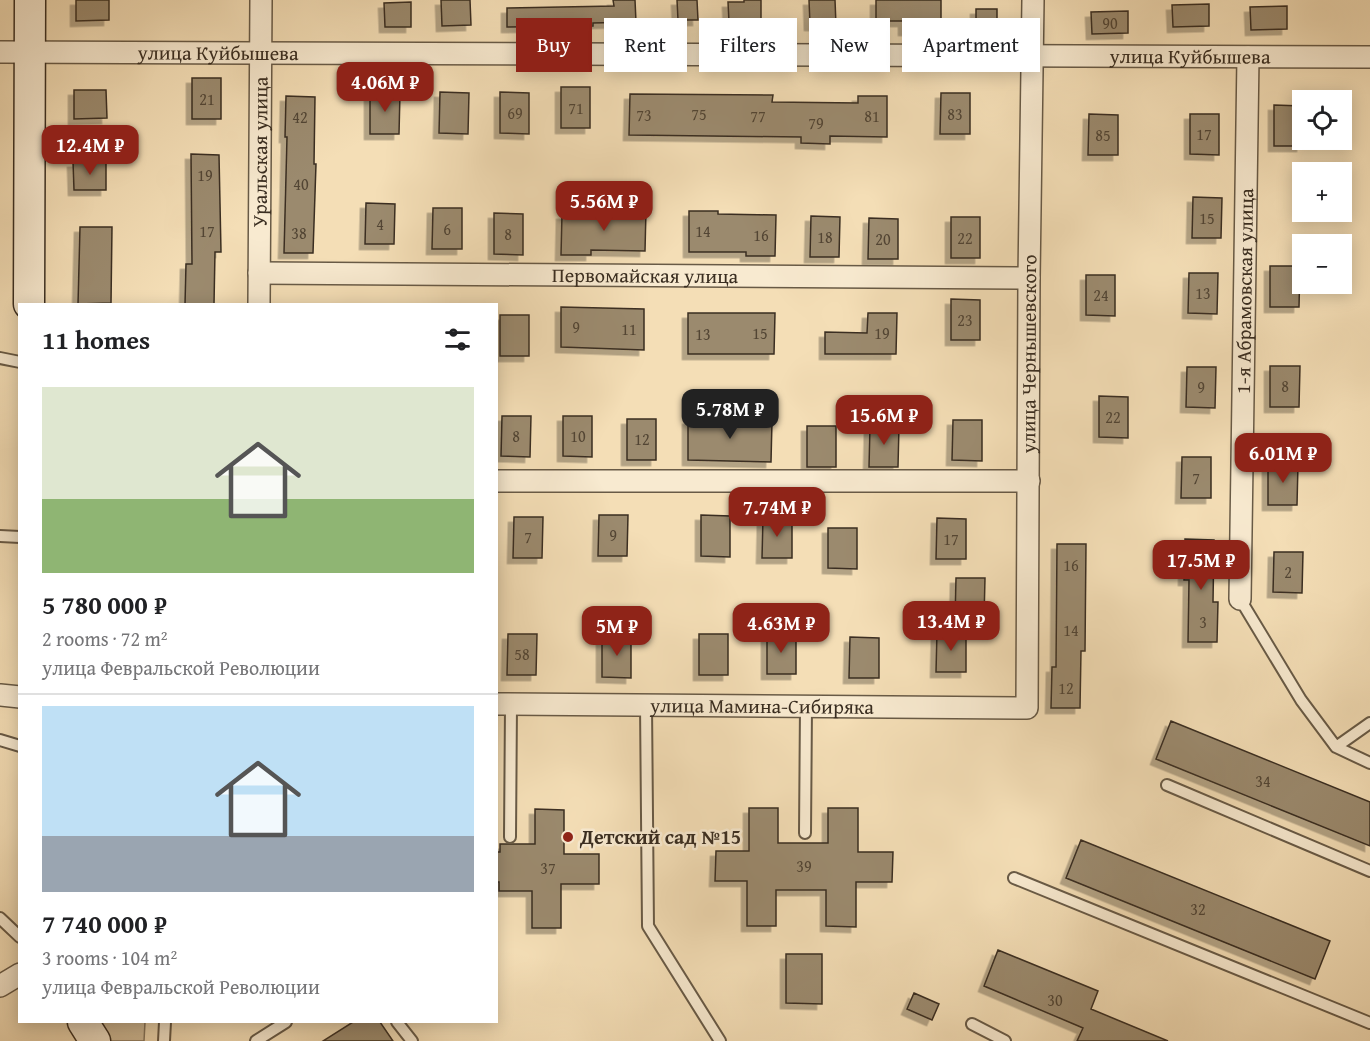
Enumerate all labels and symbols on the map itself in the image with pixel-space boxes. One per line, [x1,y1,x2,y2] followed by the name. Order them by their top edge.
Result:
[1102,11,1118,35] house number: 90
[136,37,299,67] street label: улица Куйбышева
[1108,41,1271,71] street label: улица Куйбышева
[330,62,440,113] pin: 4.06M ₽
[245,76,274,227] street label: Уральская улица
[199,87,215,111] house number: 21
[568,96,584,120] house number: 71
[507,101,523,125] house number: 69
[691,102,707,126] house number: 75
[947,102,963,126] house number: 83
[636,103,652,127] house number: 73
[750,104,766,128] house number: 77
[864,104,880,128] house number: 81
[292,105,308,129] house number: 42
[808,111,824,135] house number: 79
[1196,122,1212,146] house number: 17
[1095,123,1111,147] house number: 85
[35,125,145,176] pin: 12.4M ₽
[197,163,213,187] house number: 19
[293,172,309,196] house number: 40
[549,181,659,232] pin: 5.56M ₽
[1228,188,1260,394] street label: 1-я Абрамовская улица
[1199,206,1215,230] house number: 15
[376,212,384,236] house number: 4
[443,217,451,241] house number: 6
[199,219,215,243] house number: 17
[695,219,711,243] house number: 14
[291,221,307,245] house number: 38
[504,222,512,246] house number: 8
[753,223,769,247] house number: 16
[817,225,833,249] house number: 18
[957,226,973,250] house number: 22
[875,227,891,251] house number: 20
[1013,254,1043,455] street label: улица Чернышевского
[552,260,739,290] street label: Первомайская улица
[1195,281,1211,305] house number: 13
[1093,283,1109,307] house number: 24
[957,308,973,332] house number: 23
[572,315,580,339] house number: 9
[621,317,637,341] house number: 11
[752,321,768,345] house number: 15
[874,321,890,345] house number: 19
[695,322,711,346] house number: 13
[1281,374,1289,398] house number: 8
[1197,375,1205,399] house number: 9
[675,389,785,440] pin: 5.78M ₽
[829,395,939,446] pin: 15.6M ₽
[1105,405,1121,429] house number: 22
[512,424,520,448] house number: 8
[570,424,586,448] house number: 10
[634,427,650,451] house number: 12
[1228,433,1338,484] pin: 6.01M ₽
[1192,466,1200,490] house number: 7
[722,487,832,538] pin: 7.74M ₽
[609,523,617,547] house number: 9
[524,525,532,549] house number: 7
[943,527,959,551] house number: 17
[1146,540,1256,591] pin: 17.5M ₽
[1063,553,1079,577] house number: 16
[1284,560,1292,584] house number: 2
[896,601,1006,652] pin: 13.4M ₽
[726,603,836,654] pin: 4.63M ₽
[581,606,653,657] pin: 5M ₽
[1199,610,1207,634] house number: 3
[1063,618,1079,642] house number: 14
[514,642,530,666] house number: 58
[1058,676,1074,700] house number: 12
[649,690,874,721] street label: улица Мамина-Сибиряка
[1255,769,1271,793] house number: 34
[579,822,741,851] place label: Детский сад №15
[561,830,575,844] marker: Детский сад №15
[796,854,812,878] house number: 39
[540,856,556,880] house number: 37
[1190,897,1206,921] house number: 32
[1047,988,1063,1012] house number: 30

